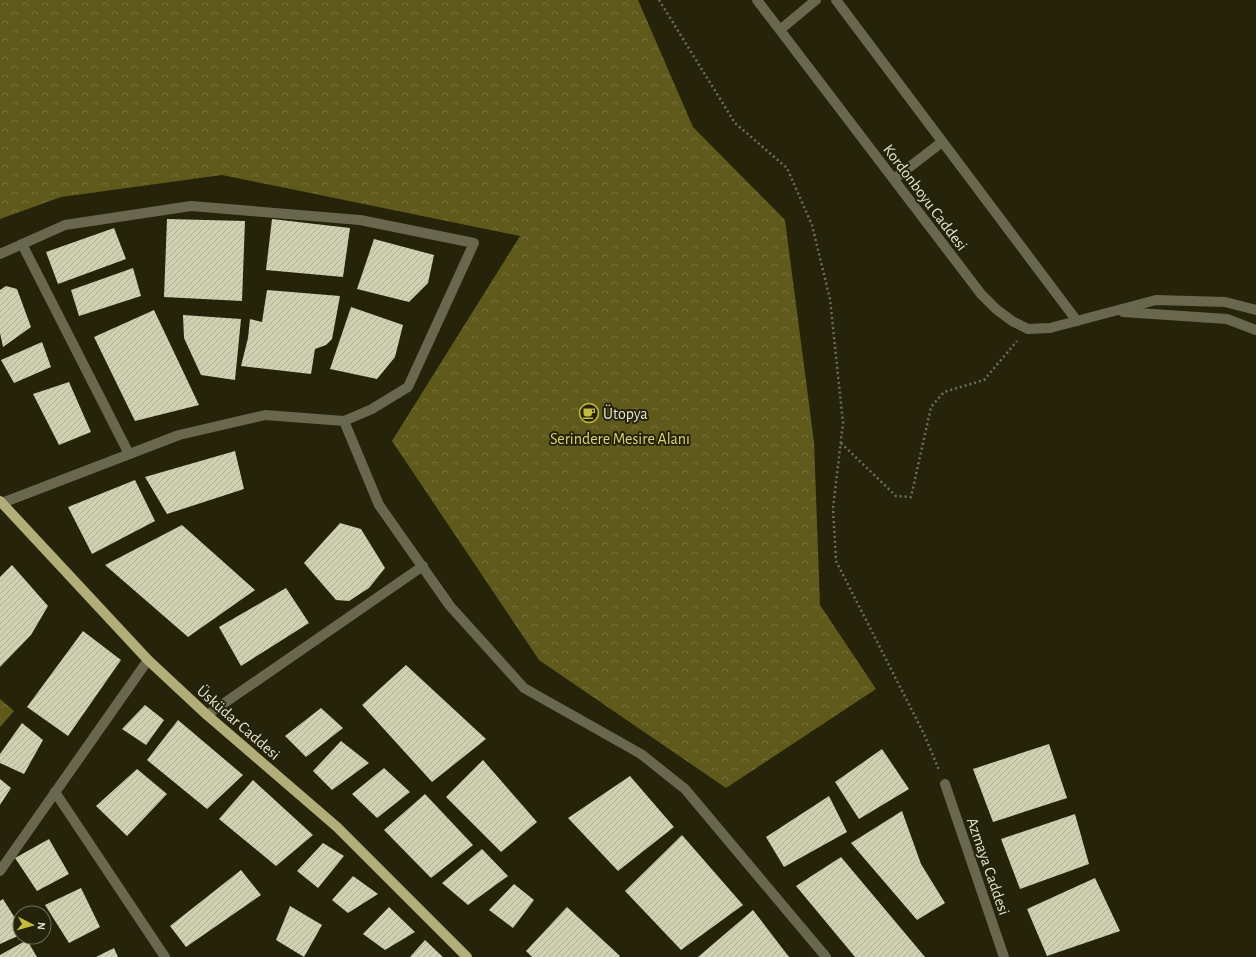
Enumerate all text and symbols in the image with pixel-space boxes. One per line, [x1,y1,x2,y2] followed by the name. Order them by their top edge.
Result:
[879,142,970,254] street label: Kordonboyu Caddesi
[578,402,600,424] cafe icon: Ütopya
[603,404,648,423] place label: Ütopya
[550,431,690,447] park label: Serindere Mesire Alanı
[194,681,284,763] street label: Üsküdar Caddesi
[963,816,1012,917] street label: Azmaya Caddesi
[12,905,52,945] north arrow
[36,922,47,930] text: N

